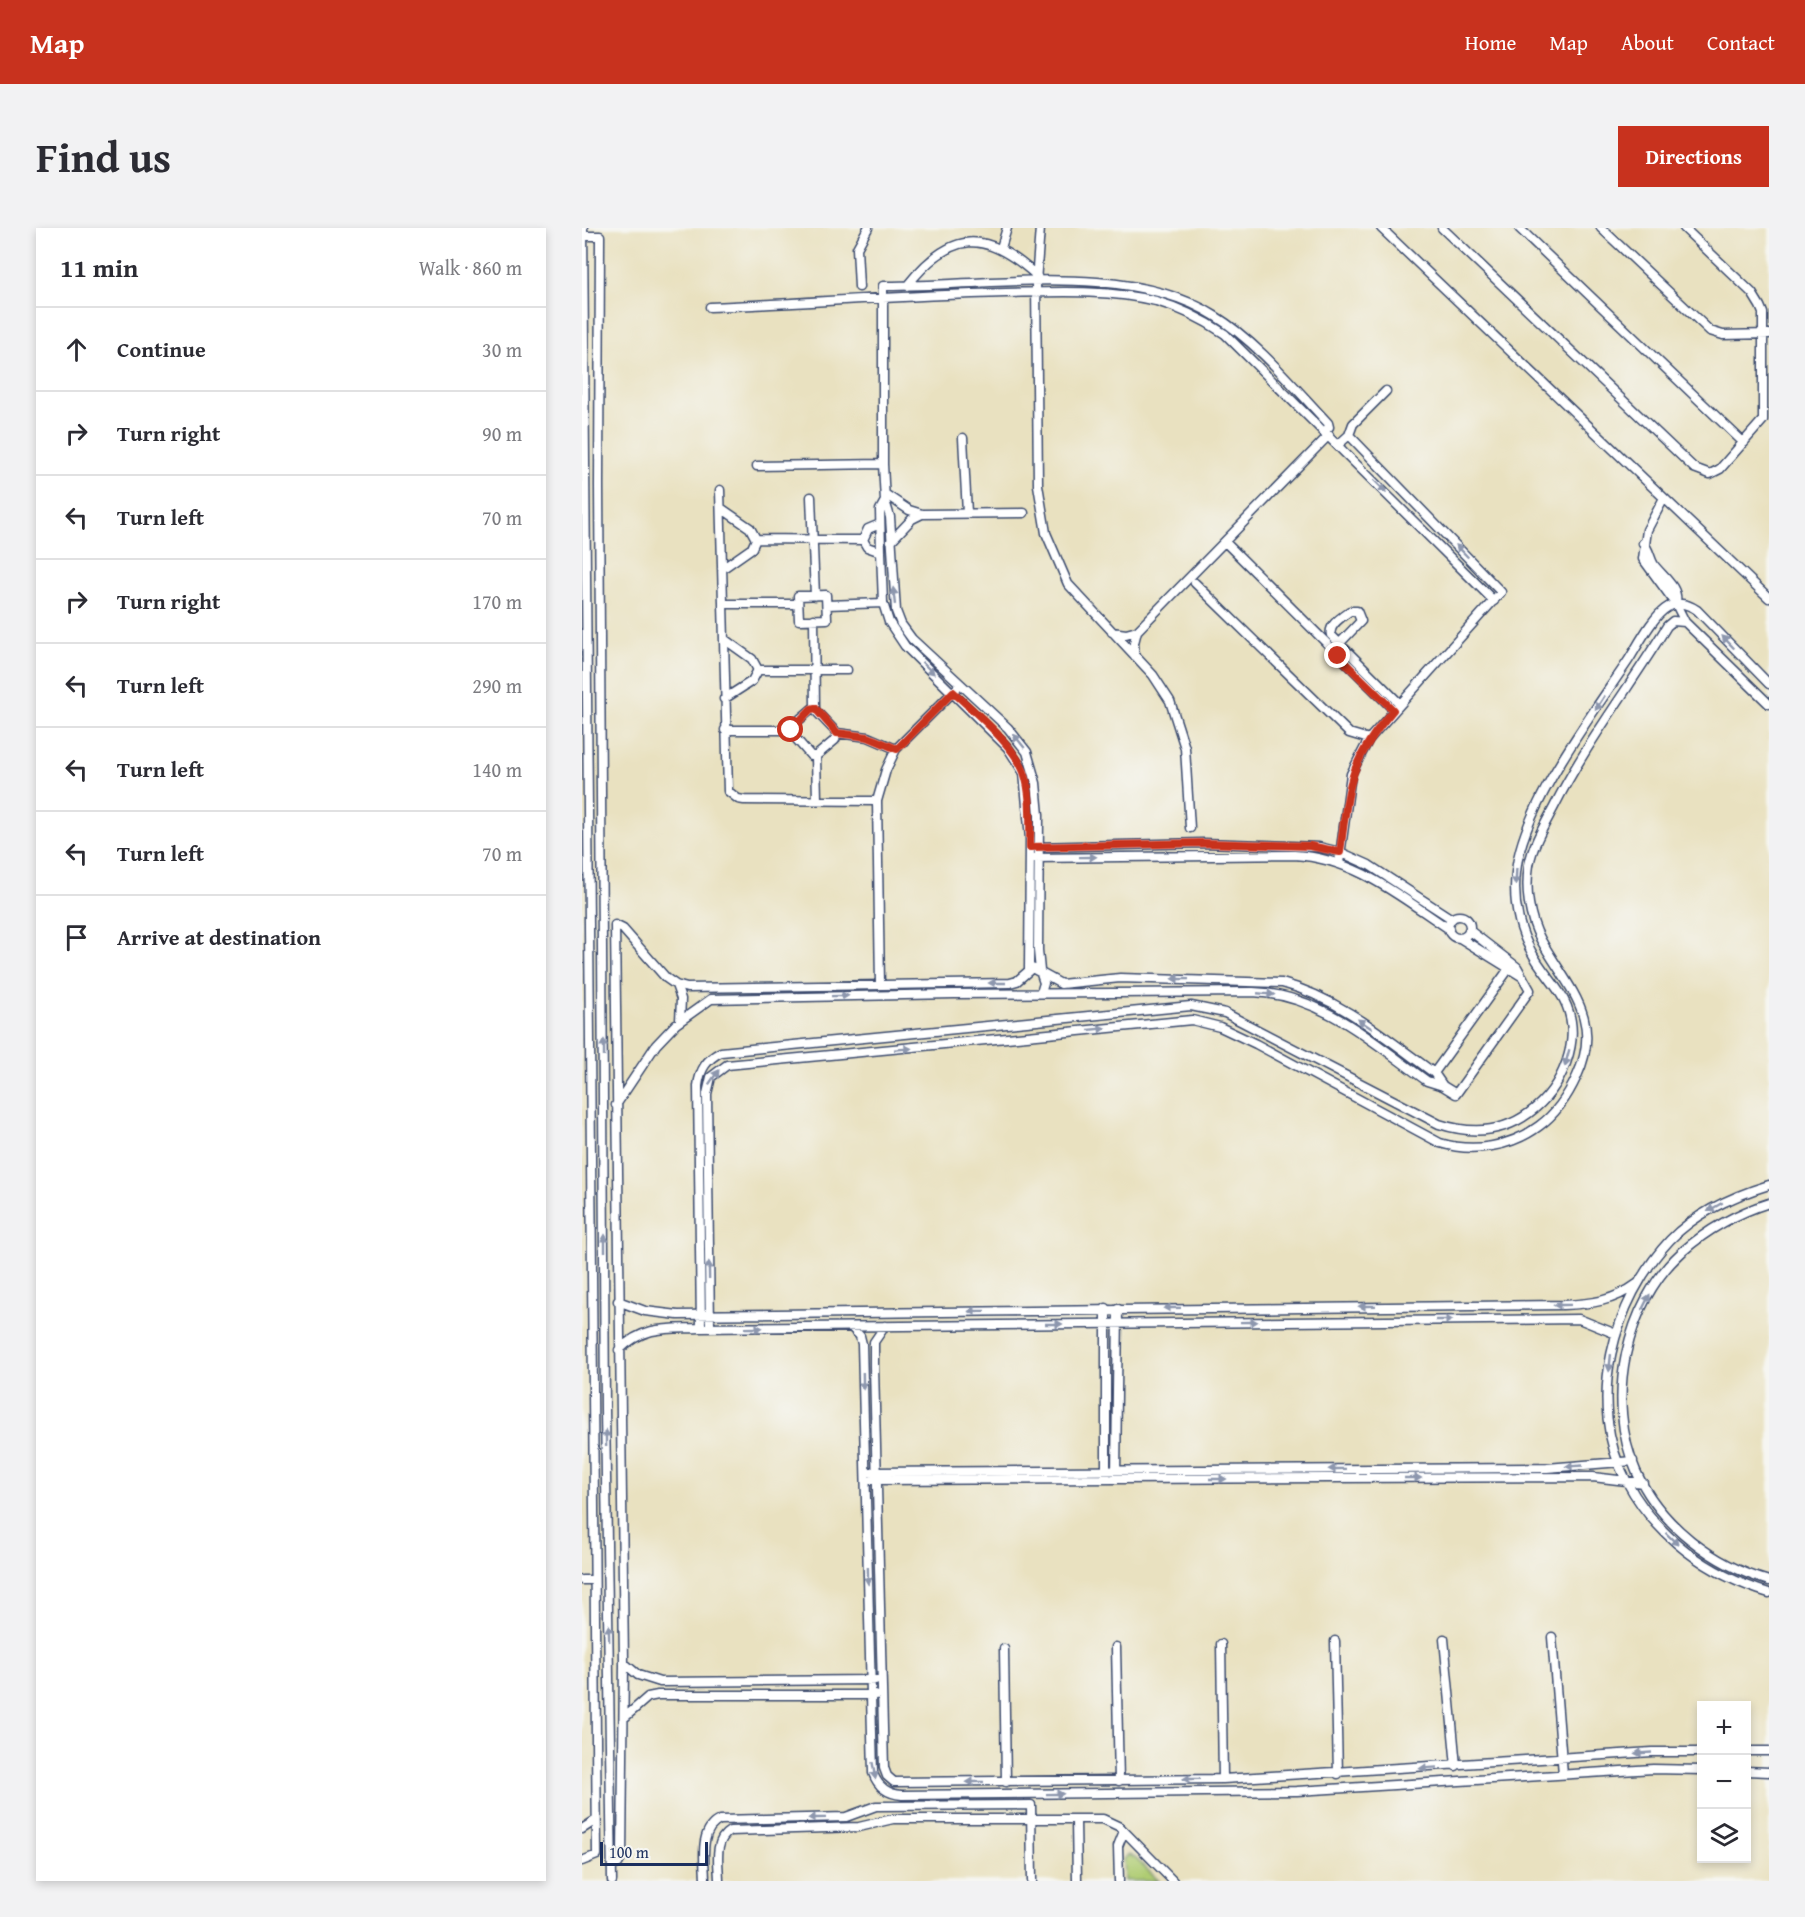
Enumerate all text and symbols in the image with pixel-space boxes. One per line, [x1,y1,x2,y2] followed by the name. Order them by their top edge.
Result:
[30,22,84,63] text: Map
[1465,27,1516,58] text: Home
[1549,27,1588,58] text: Map
[1621,27,1674,58] text: About
[1707,27,1775,58] text: Contact
[36,126,171,187] text: Find us
[1618,126,1769,187] button: Directions
[60,248,138,287] text: 11 min
[419,253,522,282] text: Walk · 860 m
[60,333,93,366] icon: ahead
[117,333,206,365] text: Continue
[482,335,522,364] text: 30 m
[60,417,93,450] icon: right
[117,417,220,449] text: Turn right
[482,419,522,448] text: 90 m
[1372,479,1386,493] one-way arrow
[60,501,93,534] icon: left
[117,501,204,533] text: Turn left
[482,503,522,532] text: 70 m
[1455,543,1469,558] one-way arrow
[60,585,93,618] icon: right
[117,585,220,617] text: Turn right
[472,587,522,616] text: 170 m
[889,587,899,606] one-way arrow
[1721,635,1735,650] one-way arrow
[1324,642,1350,668] route end
[921,661,935,675] one-way arrow
[60,669,93,702] icon: left
[117,669,204,701] text: Turn left
[472,671,522,700] text: 290 m
[1594,695,1606,711] one-way arrow
[777,716,803,742] route start
[1012,733,1025,749] one-way arrow
[60,753,93,786] icon: left
[117,753,204,785] text: Turn left
[472,755,522,784] text: 140 m
[60,837,93,870] icon: left
[117,837,204,869] text: Turn left
[482,839,522,868] text: 70 m
[1078,852,1097,862] one-way arrow
[1511,867,1520,886] one-way arrow
[60,921,93,954] icon: arrive
[117,921,321,953] text: Arrive at destination
[1171,974,1190,984] one-way arrow
[987,978,1006,988] one-way arrow
[1257,989,1276,999] one-way arrow
[831,991,850,1001] one-way arrow
[1357,1019,1373,1030] one-way arrow
[1087,1024,1106,1034] one-way arrow
[599,1038,609,1057] one-way arrow
[893,1044,912,1054] one-way arrow
[1561,1049,1571,1067] one-way arrow
[708,1069,720,1085] one-way arrow
[1706,1202,1723,1212] one-way arrow
[600,1233,610,1252] one-way arrow
[704,1260,714,1279] one-way arrow
[1641,1293,1651,1310] one-way arrow
[1553,1300,1572,1309] one-way arrow
[1358,1301,1377,1311] one-way arrow
[1163,1303,1182,1313] one-way arrow
[968,1306,987,1316] one-way arrow
[1435,1315,1454,1325] one-way arrow
[1240,1317,1259,1327] one-way arrow
[1045,1319,1064,1329] one-way arrow
[745,1323,764,1333] one-way arrow
[1605,1353,1615,1372] one-way arrow
[858,1372,868,1391] one-way arrow
[601,1428,611,1447] one-way arrow
[1565,1462,1584,1471] one-way arrow
[1328,1464,1347,1474] one-way arrow
[1404,1473,1423,1483] one-way arrow
[1209,1474,1228,1484] one-way arrow
[1665,1531,1679,1545] one-way arrow
[863,1567,873,1586] one-way arrow
[604,1623,613,1642] one-way arrow
[1697,1701,1751,1863] map controls
[1697,1701,1751,1755] button: +
[1634,1748,1653,1757] one-way arrow
[1697,1755,1751,1809] button: −
[870,1762,879,1781] one-way arrow
[1418,1763,1437,1773] one-way arrow
[1181,1775,1200,1784] one-way arrow
[965,1777,984,1787] one-way arrow
[1046,1789,1065,1799] one-way arrow
[1697,1809,1751,1863] button: layers
[808,1813,827,1823] one-way arrow
[600,1839,708,1866] scale bar
[609,1840,649,1864] text: 100 m

